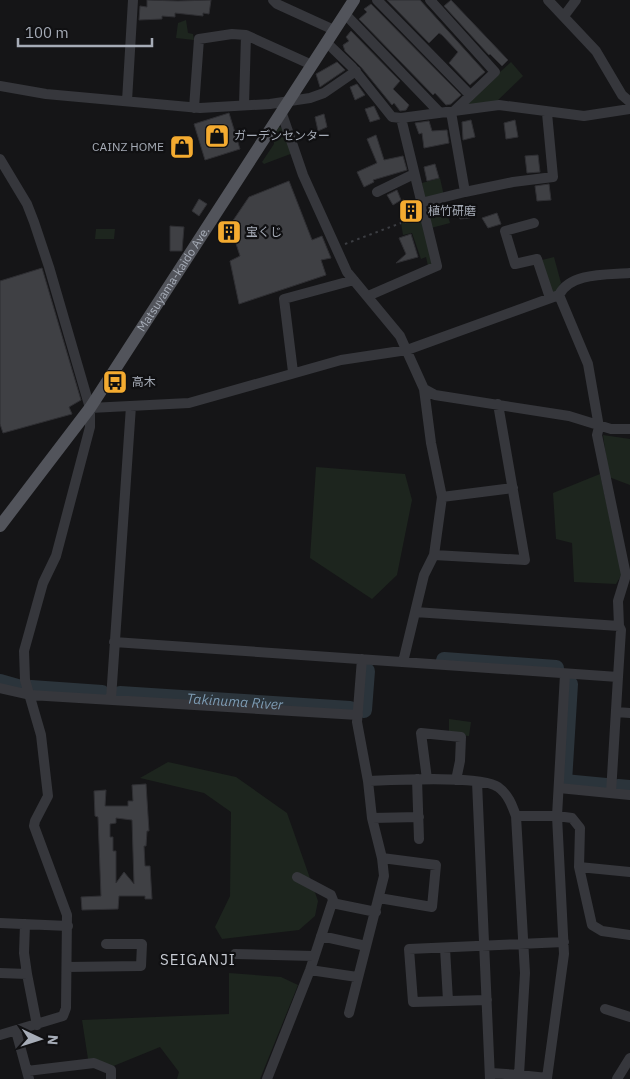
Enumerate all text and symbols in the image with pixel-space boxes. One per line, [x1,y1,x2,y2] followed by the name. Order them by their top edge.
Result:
[18,15,151,47] scale bar
[25,23,69,42] text: 100 m
[204,123,230,149] shop icon: ガーデンセンター
[234,128,330,143] place label: ガーデンセンター
[169,134,195,160] shop icon: CAINZ HOME
[92,139,164,154] place label: CAINZ HOME
[398,198,424,224] building icon: 植竹研磨
[428,203,476,218] place label: 植竹研磨
[216,219,242,245] building icon: 宝くじ
[134,223,212,334] street label: Matsuyama-kaido Ave.
[246,224,282,239] place label: 宝くじ
[102,369,128,395] bus stop icon: 高木
[132,374,156,389] place label: 高木
[186,689,284,714] water label: Takinuma River
[160,950,236,969] district label: SEIGANJI
[15,1014,65,1064] north arrow
[44,1034,62,1046] text: N

